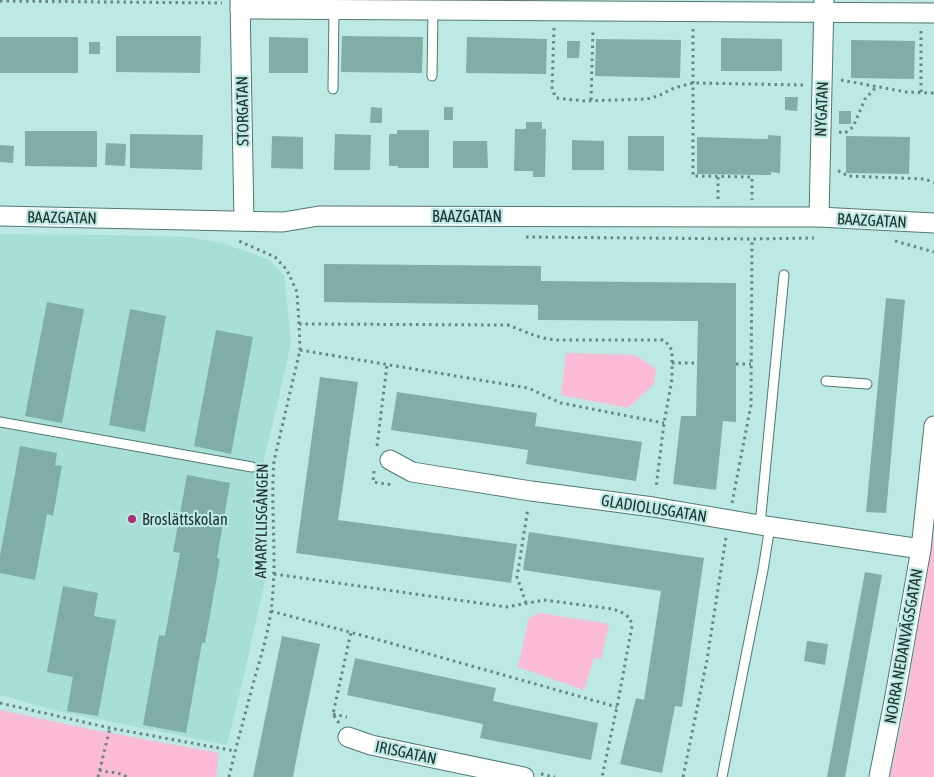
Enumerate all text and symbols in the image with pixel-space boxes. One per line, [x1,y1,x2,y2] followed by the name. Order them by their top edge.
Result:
[232,76,252,146] street label: STORGATAN
[811,81,831,137] street label: NYGATAN
[27,207,97,227] street label: BAAZGATAN
[432,207,502,225] street label: BAAZGATAN
[837,209,907,231] street label: BAAZGATAN
[250,463,271,579] street label: AMARYLLISGÅNGEN
[600,491,708,525] street label: GLADIOLUSGATAN
[142,510,228,528] place label: Broslättskolan
[126,513,138,525] marker: Broslättskolan
[880,567,926,725] street label: NORRA NEDANVÄGSGATAN
[374,737,438,767] street label: IRISGATAN

